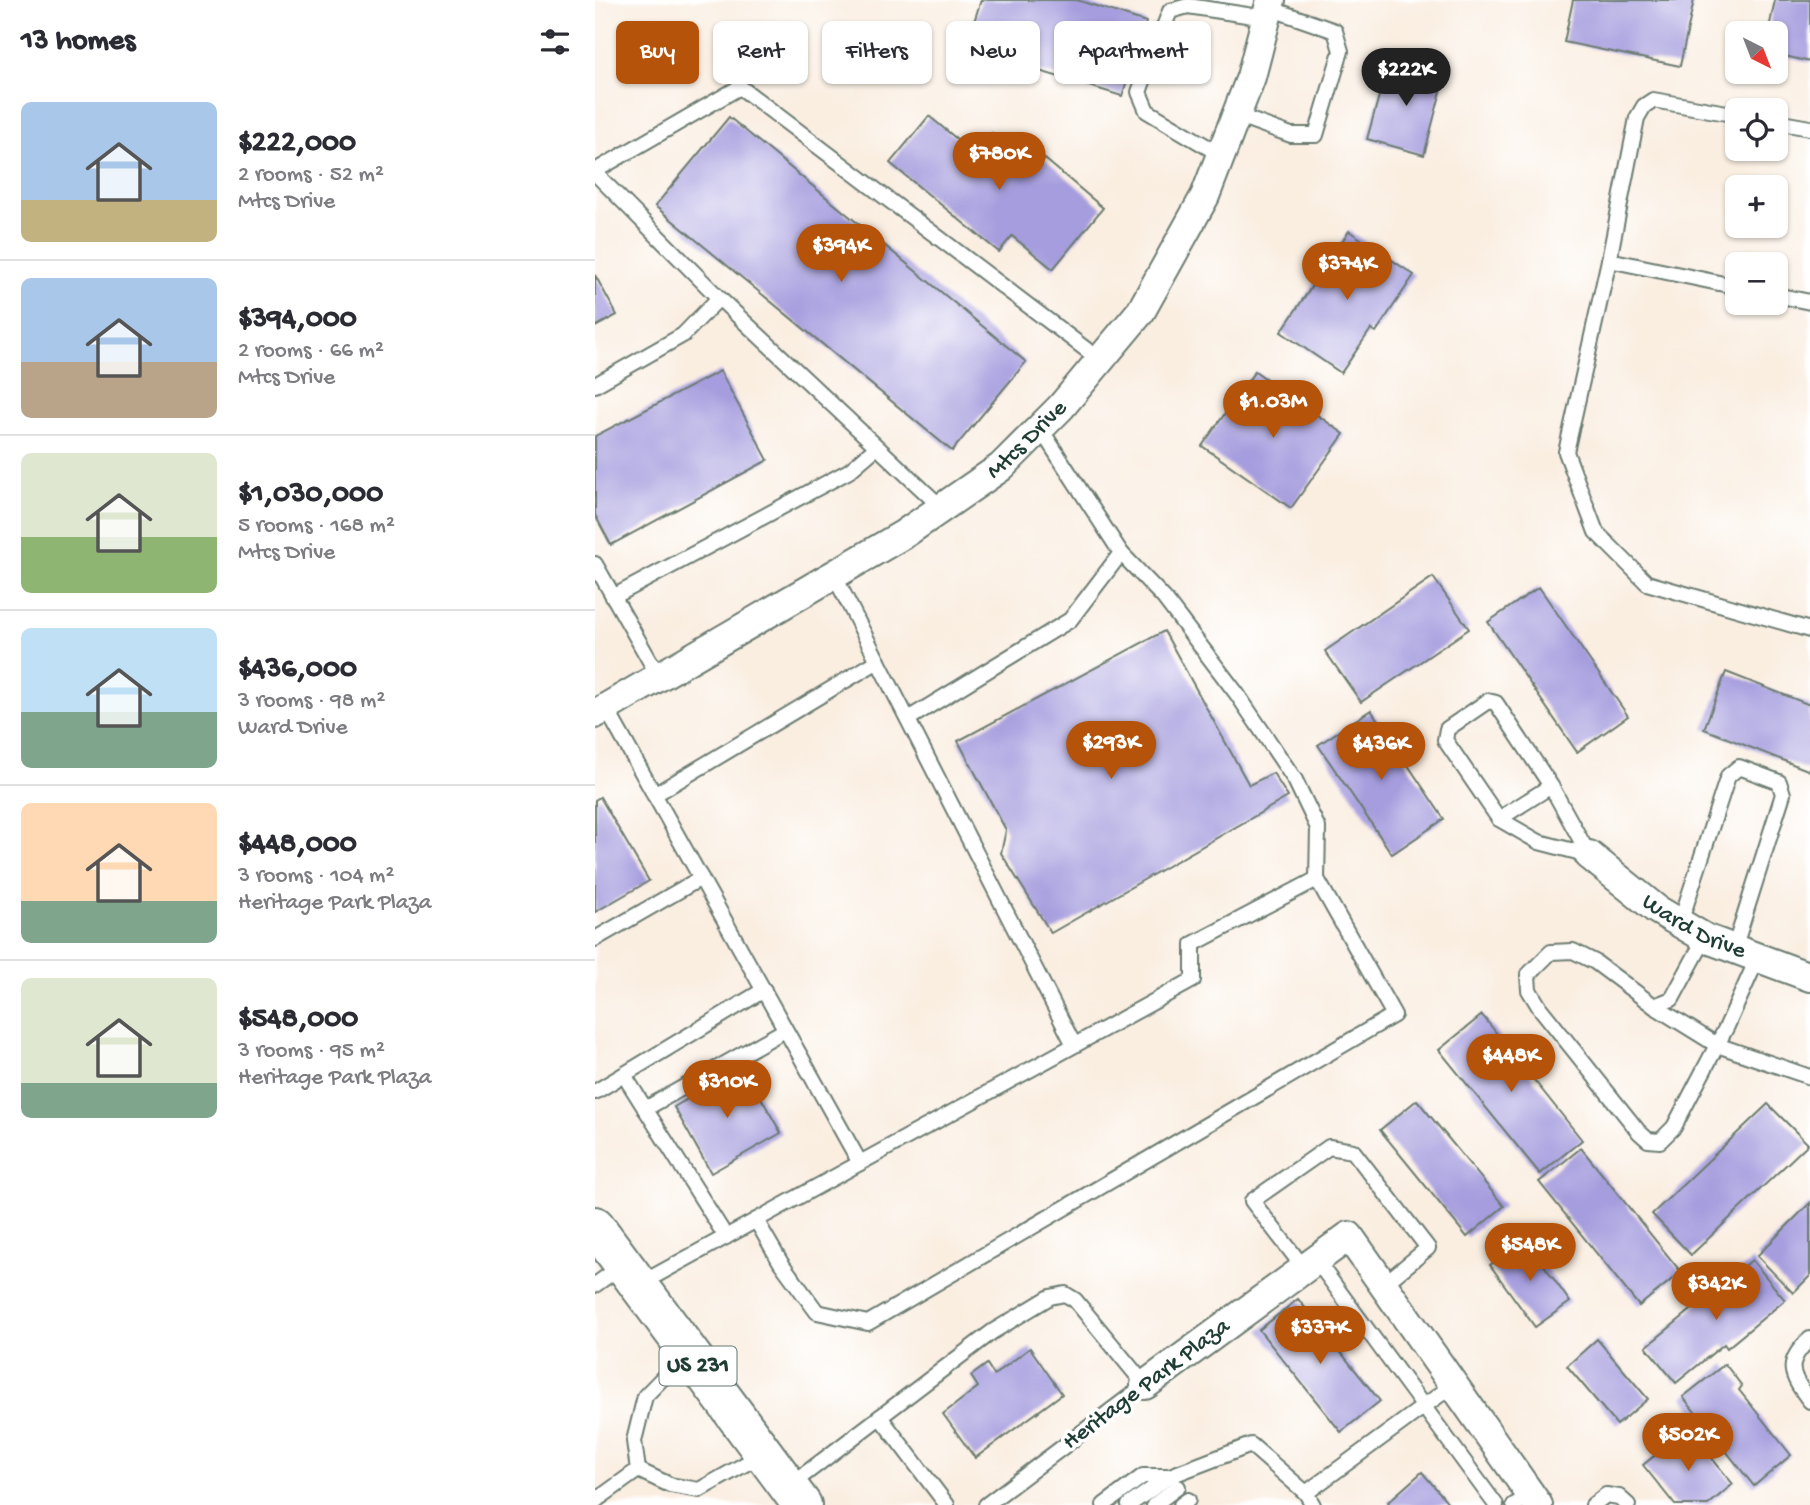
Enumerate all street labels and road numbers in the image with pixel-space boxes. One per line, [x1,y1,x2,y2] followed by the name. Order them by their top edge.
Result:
[982,394,1074,486] street label: Mtcs Drive
[1635,888,1750,966] street label: Ward Drive
[1058,1312,1237,1457] street label: Heritage Park Plaza
[659,1346,737,1386] road number: US 231

